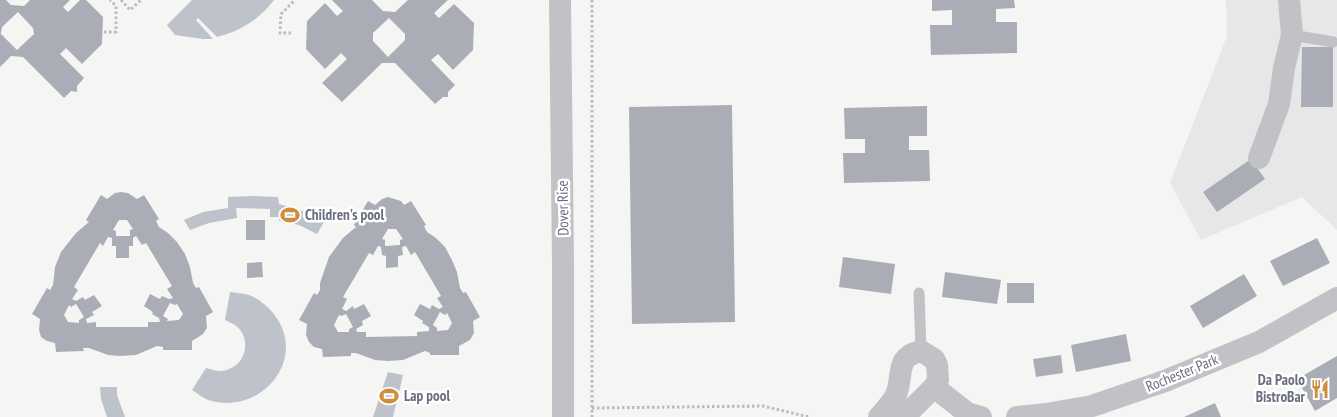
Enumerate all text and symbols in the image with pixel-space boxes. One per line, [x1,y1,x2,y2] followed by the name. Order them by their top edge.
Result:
[553,180,572,236] street label: Dover Rise
[279,204,301,226] sports icon: Children's pool
[305,205,385,224] place label: Children's pool
[1143,349,1221,396] street label: Rochester Park
[1256,370,1306,406] place label: Da Paolo BistroBar
[1309,378,1331,400] restaurant icon: Da Paolo BistroBar
[378,385,400,407] sports icon: Lap pool
[404,386,450,405] place label: Lap pool

